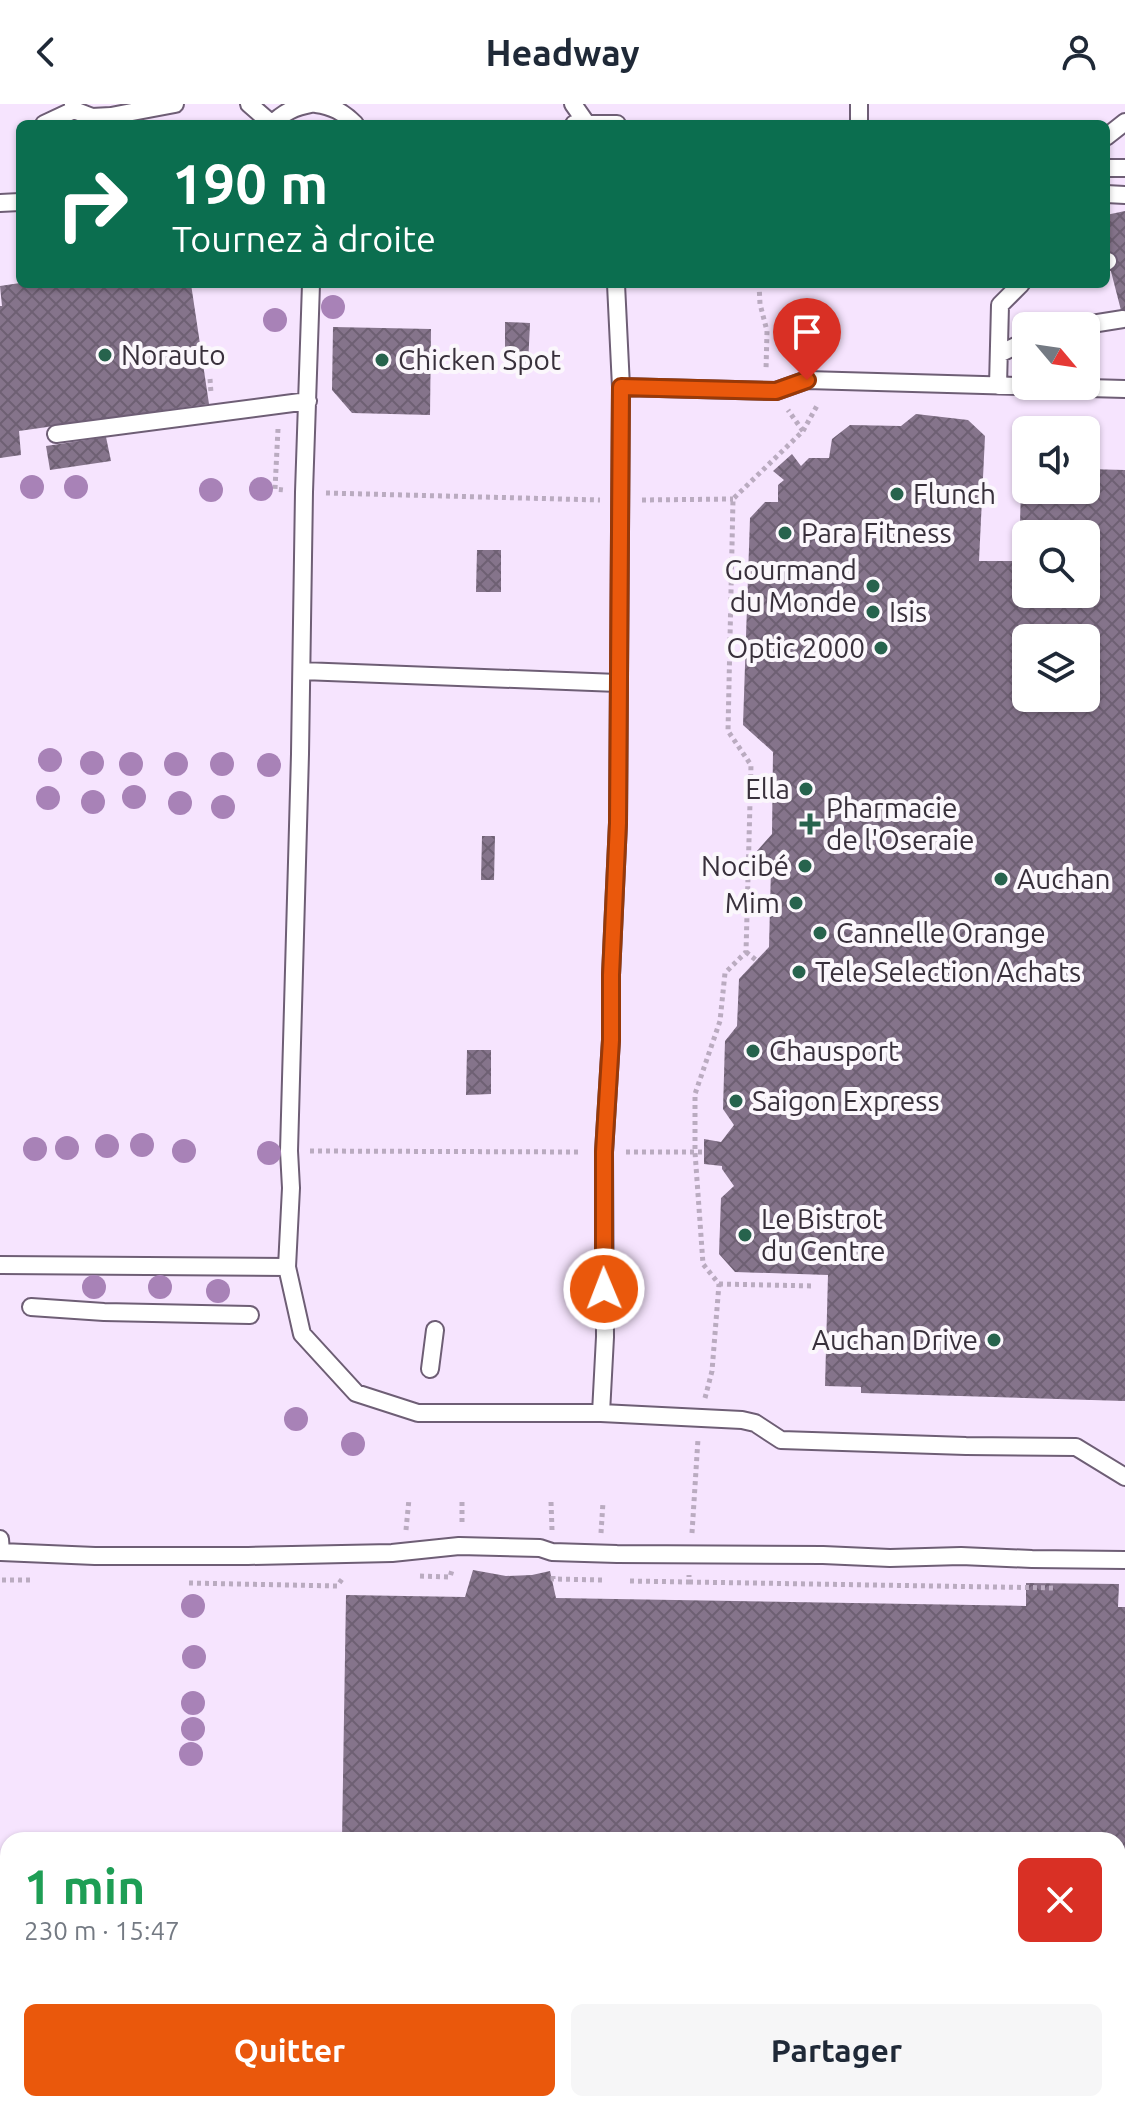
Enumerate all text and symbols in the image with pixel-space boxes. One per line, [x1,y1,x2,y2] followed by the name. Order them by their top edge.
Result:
[24,30,68,74] icon: back
[1057,30,1101,74] icon: person
[485,32,640,73] text: Headway
[40,152,144,256] icon: right
[172,152,328,215] text: 190 m
[172,218,436,259] text: Tournez à droite
[773,298,841,380] pin
[785,310,829,354] icon: arrive
[1012,312,1100,400] north arrow
[1012,312,1100,712] map controls
[121,339,226,370] place label: Norauto
[398,344,561,375] place label: Chicken Spot
[96,346,114,364] marker: Norauto
[373,351,391,369] marker: Chicken Spot
[1012,416,1100,504] button: sound
[913,478,996,509] place label: Flunch
[888,485,906,503] marker: Flunch
[801,517,952,548] place label: Para Fitness
[1012,520,1100,608] button: search
[776,524,794,542] marker: Para Fitness
[725,554,857,617] place label: Gourmand du Monde
[864,577,882,595] marker: Gourmand du Monde
[889,596,927,627] place label: Isis
[864,603,882,621] marker: Isis
[1012,624,1100,712] button: layers
[726,632,865,663] place label: Optic 2000
[872,639,890,657] marker: Optic 2000
[745,773,790,804] place label: Ella
[797,780,815,798] marker: Ella
[826,792,975,855] place label: Pharmacie de l'Oseraie
[801,815,819,833] marker: Pharmacie de l'Oseraie
[701,850,789,881] place label: Nocibé
[796,857,814,875] marker: Nocibé
[1017,863,1111,894] place label: Auchan
[992,870,1010,888] marker: Auchan
[725,887,780,918] place label: Mim
[787,894,805,912] marker: Mim
[836,917,1046,948] place label: Cannelle Orange
[811,924,829,942] marker: Cannelle Orange
[815,956,1081,987] place label: Tele Selection Achats
[790,963,808,981] marker: Tele Selection Achats
[769,1035,899,1066] place label: Chausport
[744,1042,762,1060] marker: Chausport
[752,1085,940,1116] place label: Saigon Express
[727,1092,745,1110] marker: Saigon Express
[761,1203,885,1266] place label: Le Bistrot du Centre
[736,1226,754,1244] marker: Le Bistrot du Centre
[562,1247,646,1331] position arrow
[812,1324,978,1355] place label: Auchan Drive
[985,1331,1003,1349] marker: Auchan Drive
[1018,1858,1102,1942] button: close
[24,1859,145,1913] text: 1 min
[24,1916,180,1945] text: 230 m · 15:47
[24,2004,555,2096] button: Quitter
[571,2004,1102,2096] button: Partager

